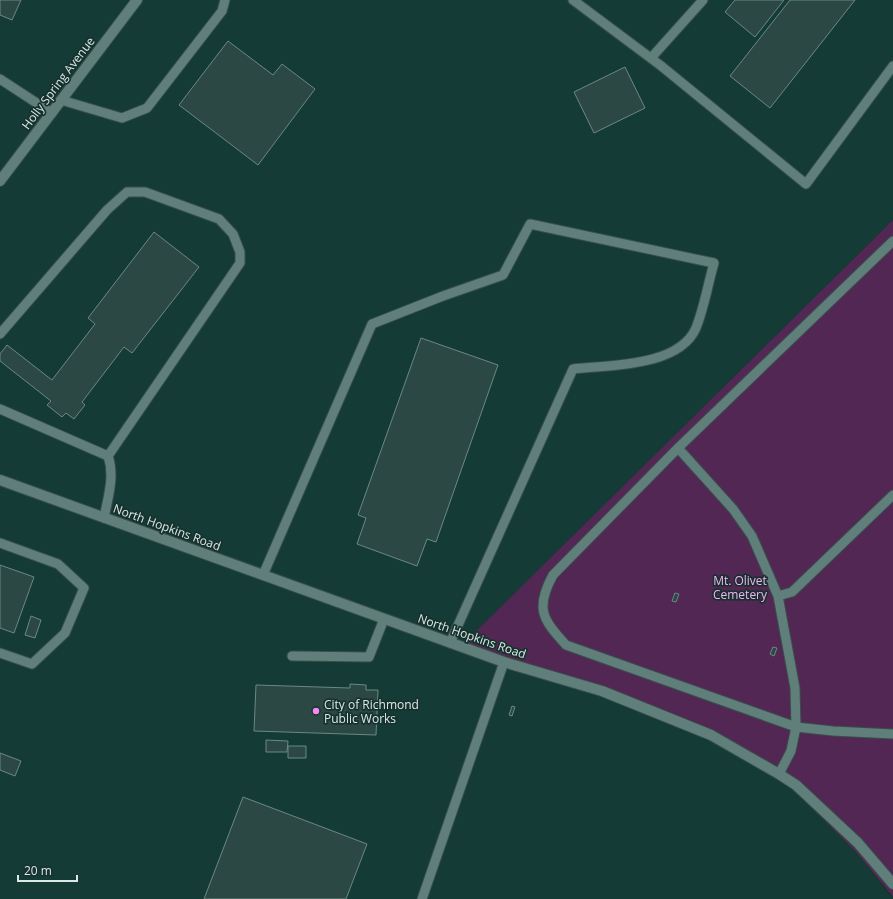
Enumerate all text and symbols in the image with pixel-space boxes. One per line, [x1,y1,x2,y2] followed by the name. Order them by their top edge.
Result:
[18,33,99,133] street label: Holly Spring Avenue
[111,500,223,554] street label: North Hopkins Road
[713,572,768,603] park label: Mt. Olivet Cemetery
[416,609,528,663] street label: North Hopkins Road
[324,696,419,727] place label: City of Richmond Public Works
[311,706,321,716] marker: City of Richmond Public Works
[18,857,77,883] scale bar
[24,862,52,879] text: 20 m

